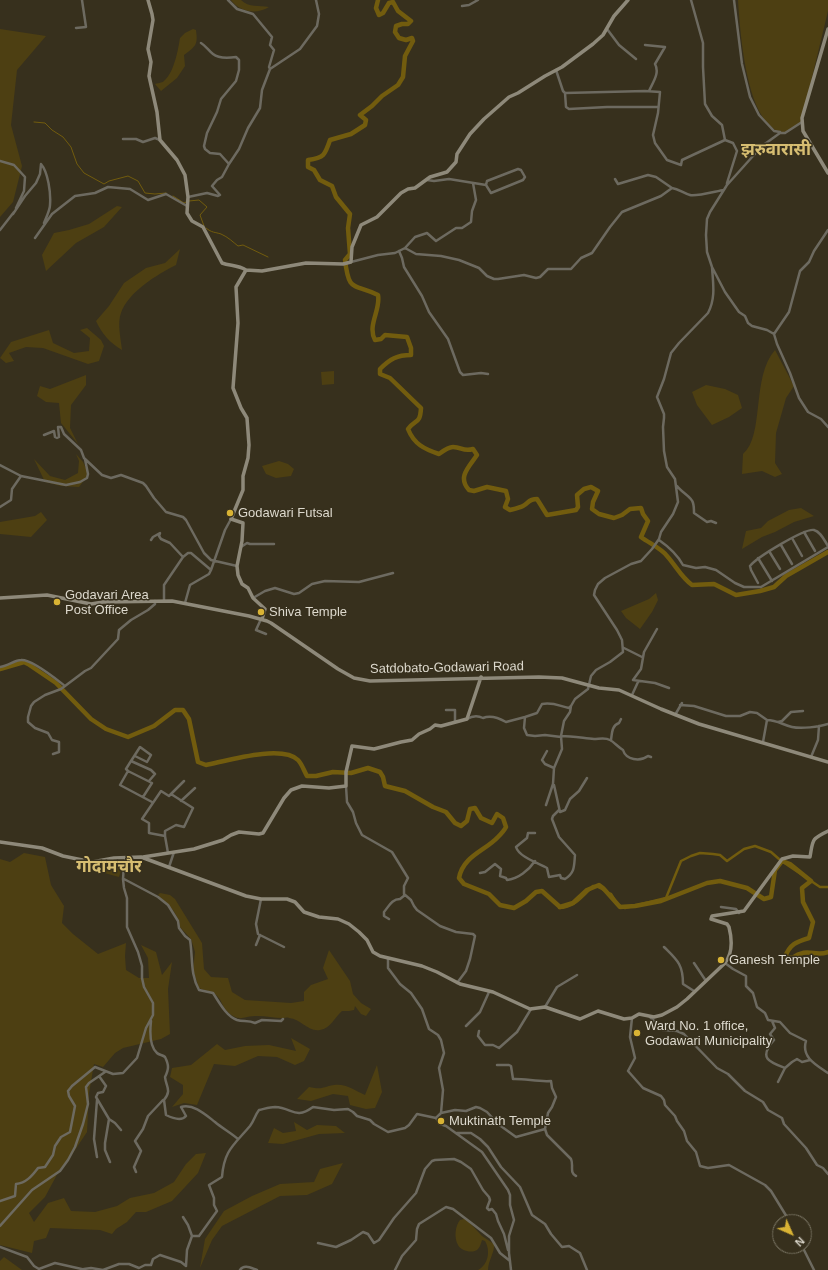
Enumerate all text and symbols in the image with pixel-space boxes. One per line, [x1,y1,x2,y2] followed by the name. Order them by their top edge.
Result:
[741,140,811,160] district label: झरुवारासी
[238,505,333,521] place label: Godawari Futsal
[225,508,235,518] marker: Godawari Futsal
[65,587,149,618] place label: Godavari Area Post Office
[52,597,62,607] marker: Godavari Area Post Office
[269,604,347,620] place label: Shiva Temple
[256,607,266,617] marker: Shiva Temple
[370,659,524,677] street label: Satdobato-Godawari Road
[76,857,142,877] district label: गोदामचौर
[729,952,820,968] place label: Ganesh Temple
[716,955,726,965] marker: Ganesh Temple
[645,1018,772,1049] place label: Ward No. 1 office, Godawari Municipality
[632,1028,642,1038] marker: Ward No. 1 office, Godawari Municipality
[449,1113,551,1129] place label: Muktinath Temple
[436,1116,446,1126] marker: Muktinath Temple
[772,1214,812,1254] north arrow
[793,1235,807,1249] text: N

